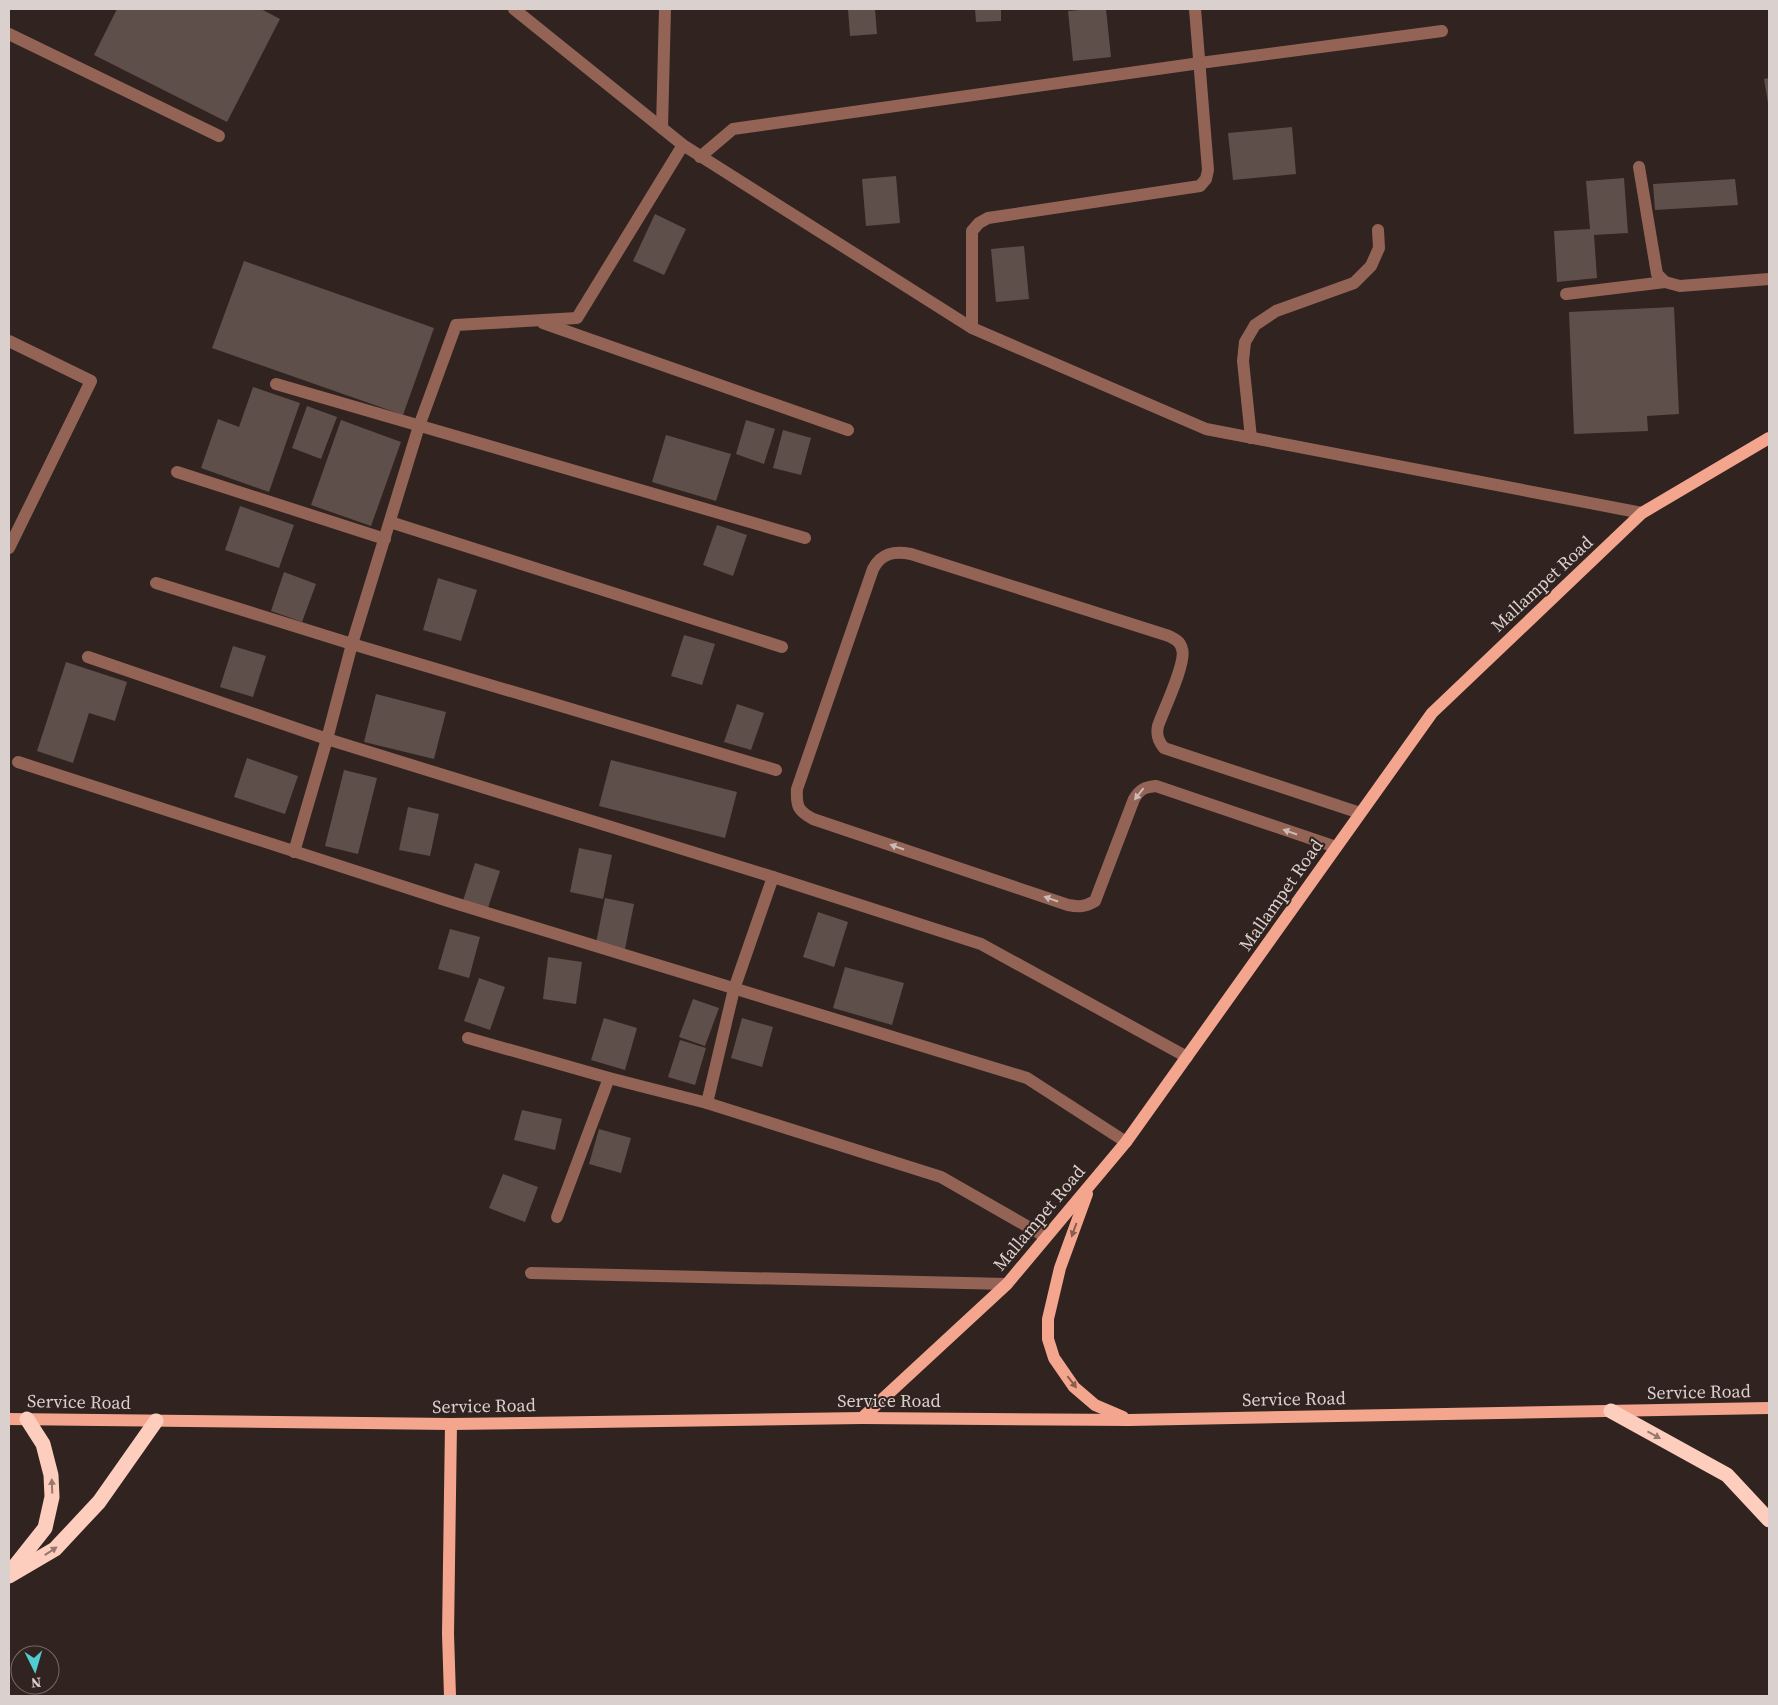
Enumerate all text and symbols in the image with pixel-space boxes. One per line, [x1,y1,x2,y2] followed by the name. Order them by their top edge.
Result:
[1485,530,1598,637] street label: Mallampet Road
[1133,787,1144,800] one-way arrow
[1282,827,1297,835] one-way arrow
[1233,834,1328,956] street label: Mallampet Road
[889,843,904,851] one-way arrow
[1043,895,1058,903] one-way arrow
[987,1159,1090,1276] street label: Mallampet Road
[1070,1223,1078,1238] one-way arrow
[1066,1375,1077,1388] one-way arrow
[1647,1378,1751,1405] street label: Service Road
[1242,1385,1346,1412] street label: Service Road
[27,1388,131,1415] street label: Service Road
[837,1388,941,1413] street label: Service Road
[432,1392,536,1419] street label: Service Road
[1647,1430,1661,1439] one-way arrow
[47,1478,55,1494] one-way arrow
[44,1546,57,1556] one-way arrow
[10,1645,60,1695] north arrow
[30,1673,42,1693] text: N

